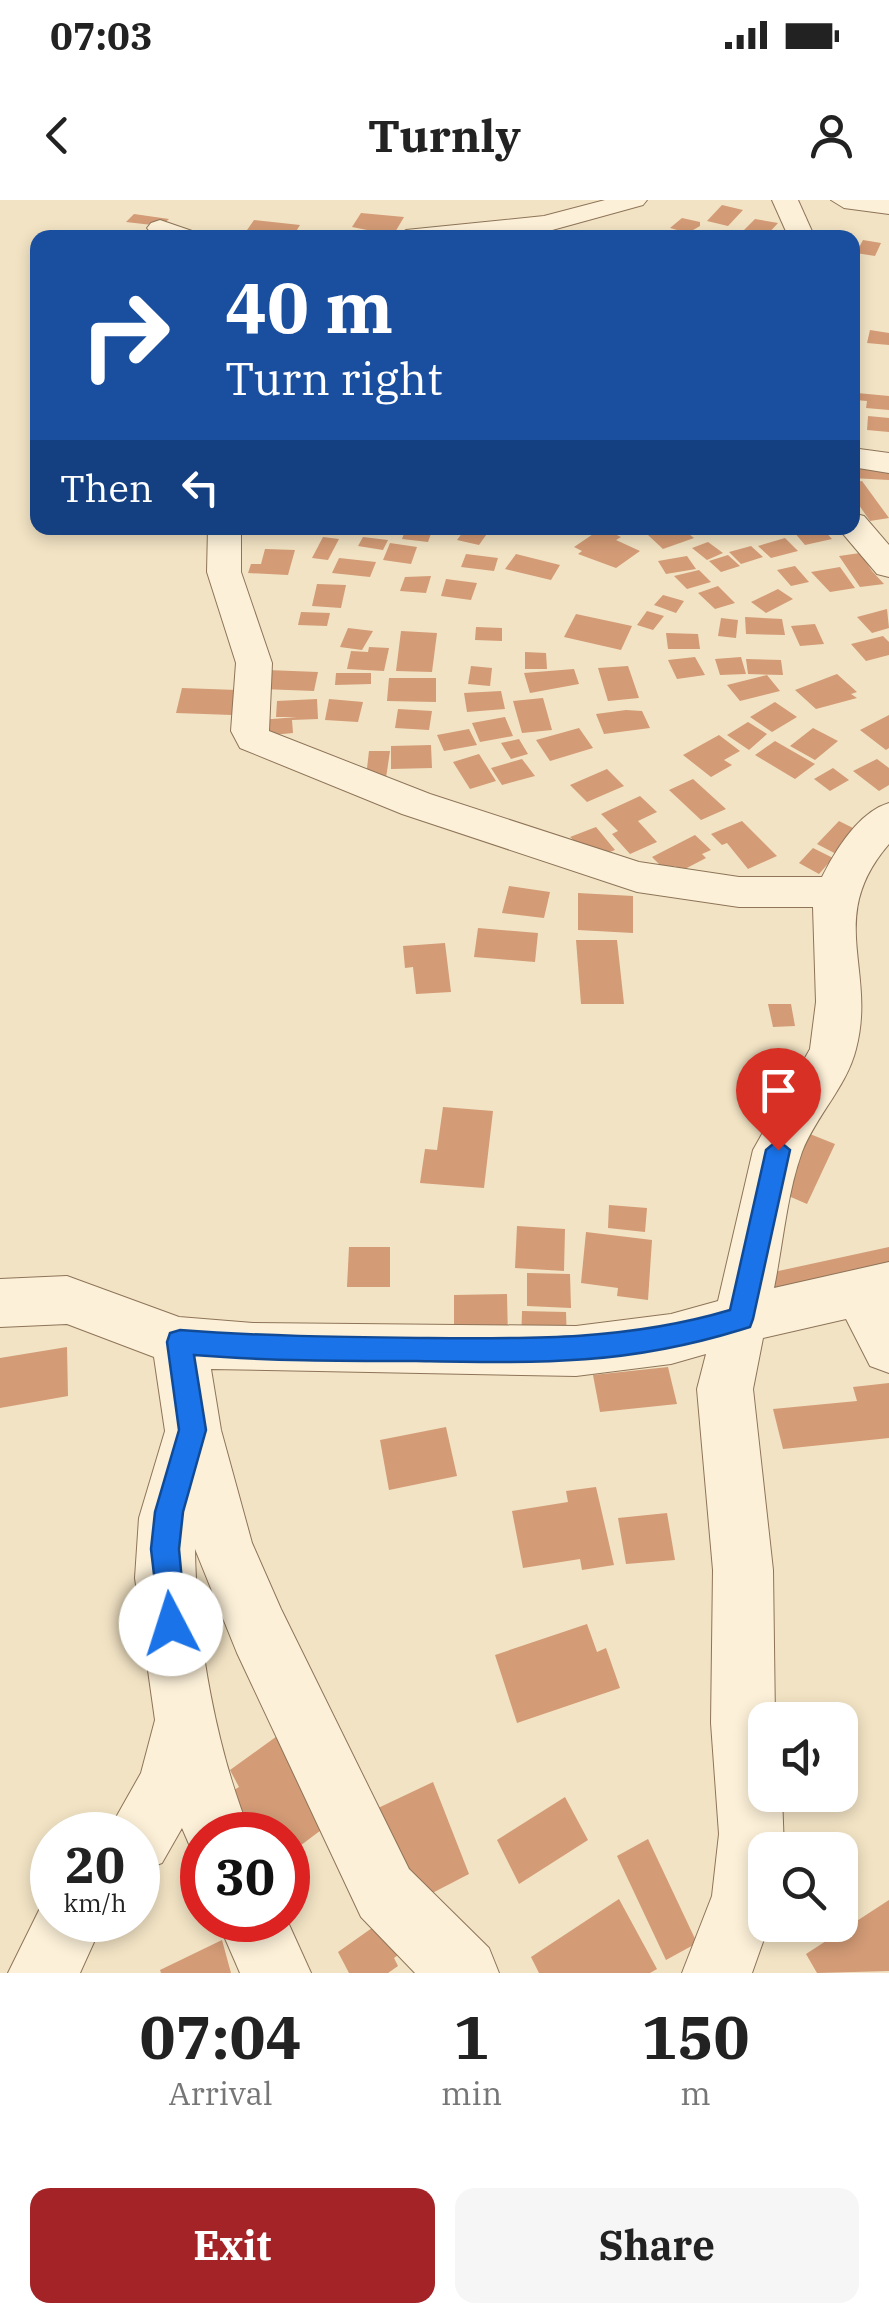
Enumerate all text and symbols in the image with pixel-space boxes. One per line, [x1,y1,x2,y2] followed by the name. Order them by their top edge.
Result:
[50,11,153,60] text: 07:03
[368,106,521,164] text: Turnly
[30,108,85,163] icon: back
[804,108,859,163] icon: person
[225,261,393,352] text: 40 m
[60,270,190,400] icon: right
[225,349,443,407] text: Turn right
[173,460,228,515] icon: left
[60,463,153,512] text: Then
[736,1048,821,1151] pin
[751,1063,806,1118] icon: arrive
[119,1572,223,1676] position arrow
[748,1702,858,1942] map controls
[748,1702,858,1812] button: sound
[180,1812,310,1942] speed limit sign: 30
[65,1832,125,1897] text: 20
[748,1832,858,1942] button: search
[63,1886,127,1919] text: km/h
[139,1997,302,2076] text: 07:04
[454,1997,490,2076] text: 1
[642,1997,750,2076] text: 150
[168,2072,273,2114] text: Arrival
[441,2072,502,2114] text: min
[680,2072,711,2114] text: m
[30,2188,435,2303] button: Exit
[455,2188,859,2303] button: Share

